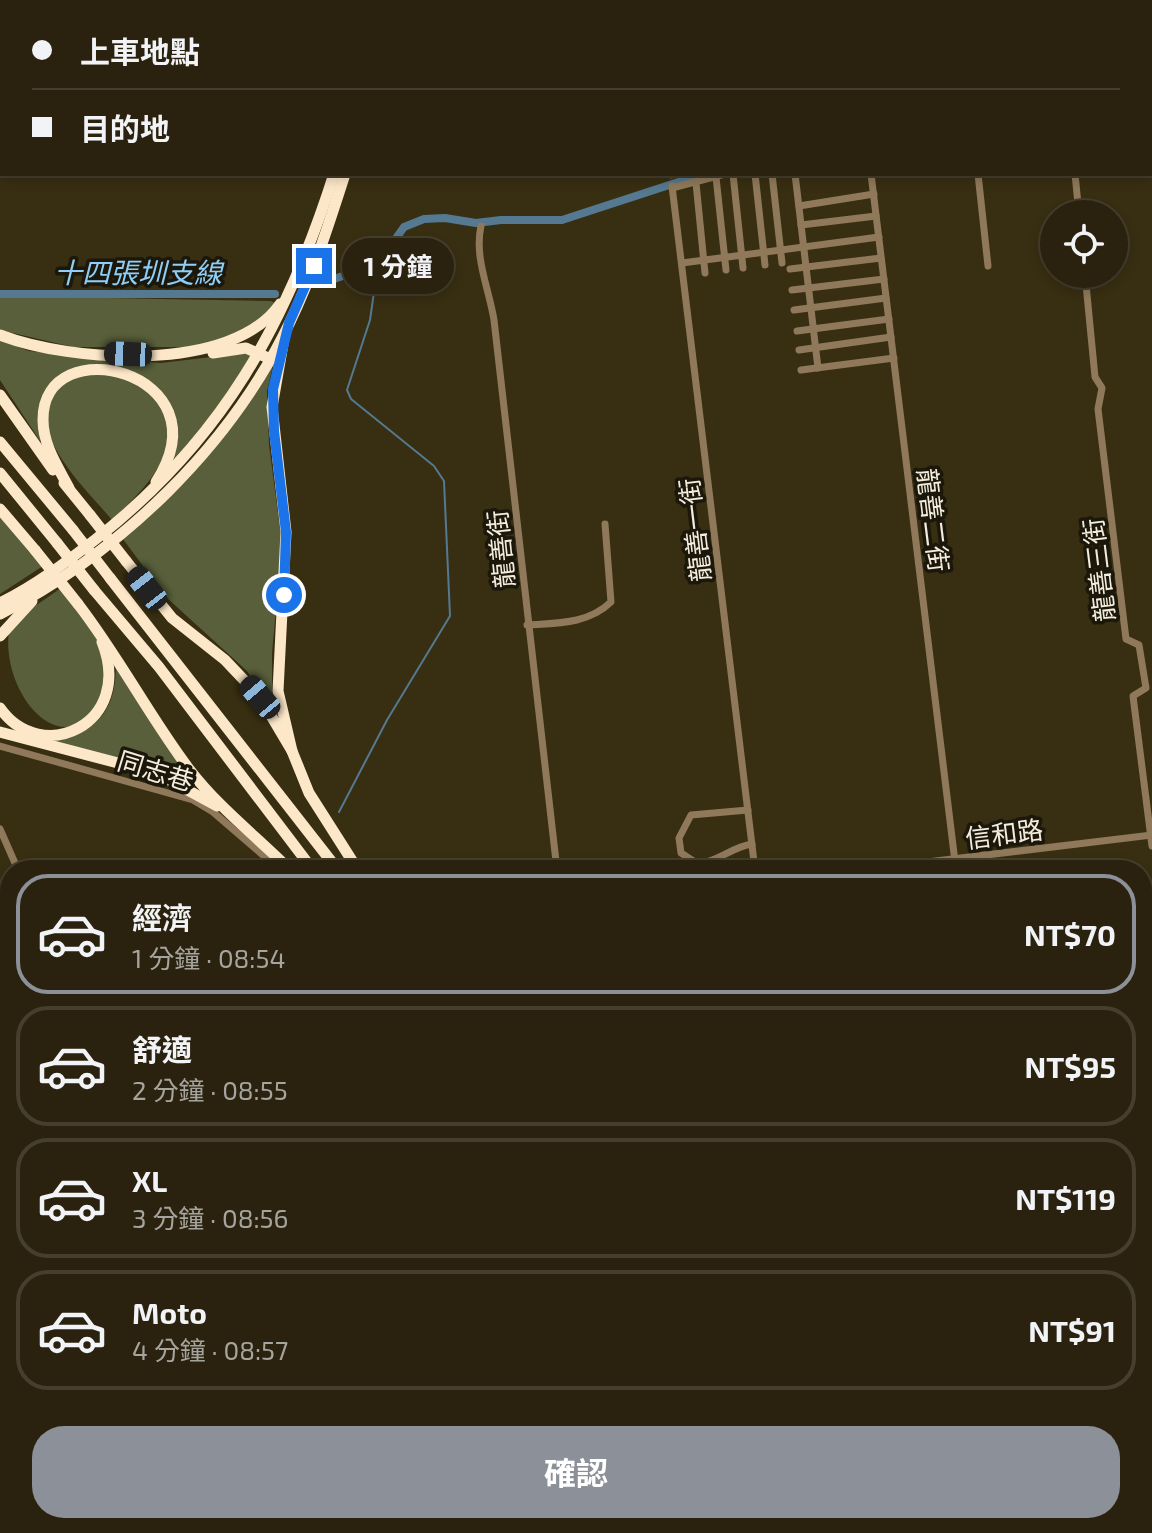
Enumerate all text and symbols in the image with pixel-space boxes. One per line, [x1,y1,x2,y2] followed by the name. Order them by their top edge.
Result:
[80,33,200,69] text: 上車地點
[80,110,170,146] text: 目的地
[1040,200,1128,288] map controls
[1040,200,1128,288] button: locate
[342,238,454,294] callout: 1 分鐘
[296,248,332,284] route end
[364,250,432,281] text: 1 分鐘
[54,255,225,289] water label: 十四張圳支線
[104,341,152,367] car
[912,466,956,574] street label: 龍善二街
[672,476,716,584] street label: 龍善一街
[481,509,519,589] street label: 龍善街
[1076,516,1120,624] street label: 龍善三街
[123,562,171,614] car
[266,577,302,613] route start
[235,671,285,723] car
[114,744,198,796] street label: 同志巷
[963,813,1045,853] street label: 信和路
[36,898,108,970] icon: car
[132,899,192,935] text: 經濟
[1024,916,1116,952] text: NT$70
[132,942,285,973] text: 1 分鐘 · 08:54
[36,1030,108,1102] icon: car
[132,1031,192,1067] text: 舒適
[1025,1048,1116,1084] text: NT$95
[132,1074,288,1105] text: 2 分鐘 · 08:55
[36,1162,108,1234] icon: car
[132,1162,167,1198] text: XL
[1015,1180,1116,1216] text: NT$119
[132,1202,288,1233] text: 3 分鐘 · 08:56
[36,1294,108,1366] icon: car
[132,1294,207,1330] text: Moto
[1028,1312,1116,1348] text: NT$91
[132,1334,288,1365] text: 4 分鐘 · 08:57
[32,1426,1120,1518] button: 確認

